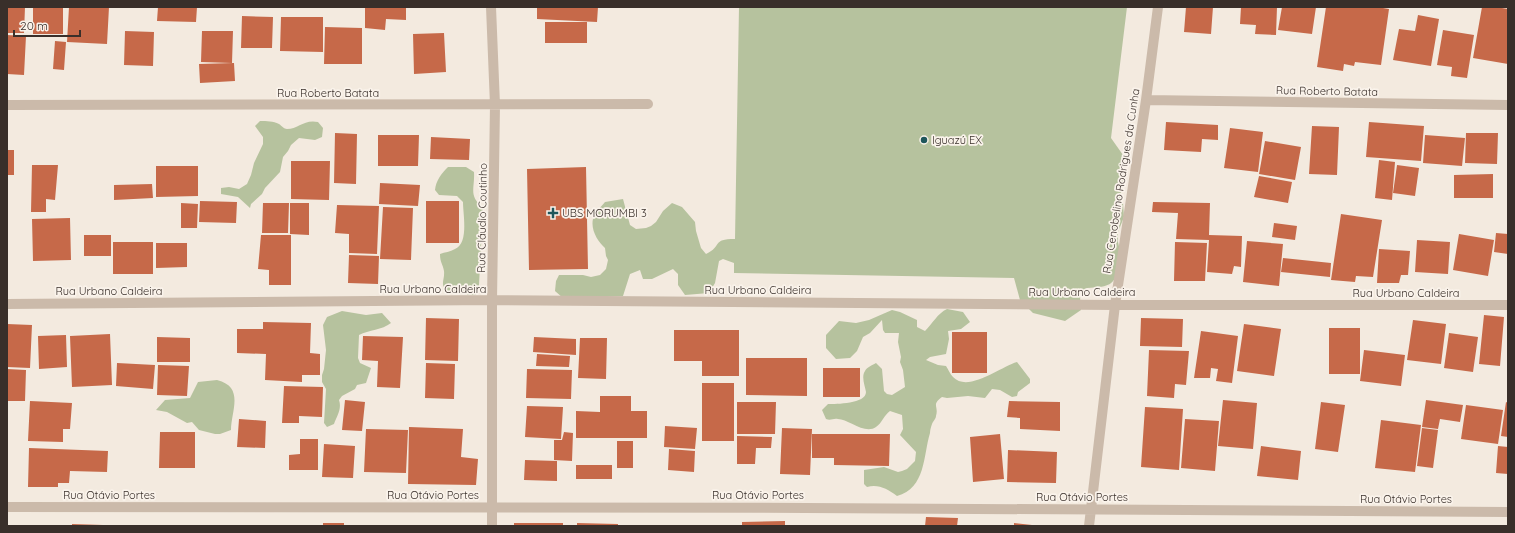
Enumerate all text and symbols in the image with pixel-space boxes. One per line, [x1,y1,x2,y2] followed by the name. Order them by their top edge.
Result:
[14,12,80,38] scale bar
[20,18,48,33] text: 20 m
[1276,83,1378,99] street label: Rua Roberto Batata
[277,86,379,100] street label: Rua Roberto Batata
[1099,88,1143,274] street label: Rua Cenobelino Rodrigues da Cunha
[932,133,982,147] place label: Iguazú EX
[919,135,929,145] marker: Iguazú EX
[474,163,490,273] street label: Rua Cláudio Coutinho
[562,206,647,220] place label: UBS MORUMBI 3
[547,207,559,219] marker: UBS MORUMBI 3
[380,282,486,296] street label: Rua Urbano Caldeira
[705,283,811,297] street label: Rua Urbano Caldeira
[56,284,162,298] street label: Rua Urbano Caldeira
[1029,285,1135,299] street label: Rua Urbano Caldeira
[1353,286,1459,300] street label: Rua Urbano Caldeira
[63,488,155,502] street label: Rua Otávio Portes
[387,488,479,502] street label: Rua Otávio Portes
[712,488,804,502] street label: Rua Otávio Portes
[1036,490,1128,504] street label: Rua Otávio Portes
[1360,492,1452,506] street label: Rua Otávio Portes

